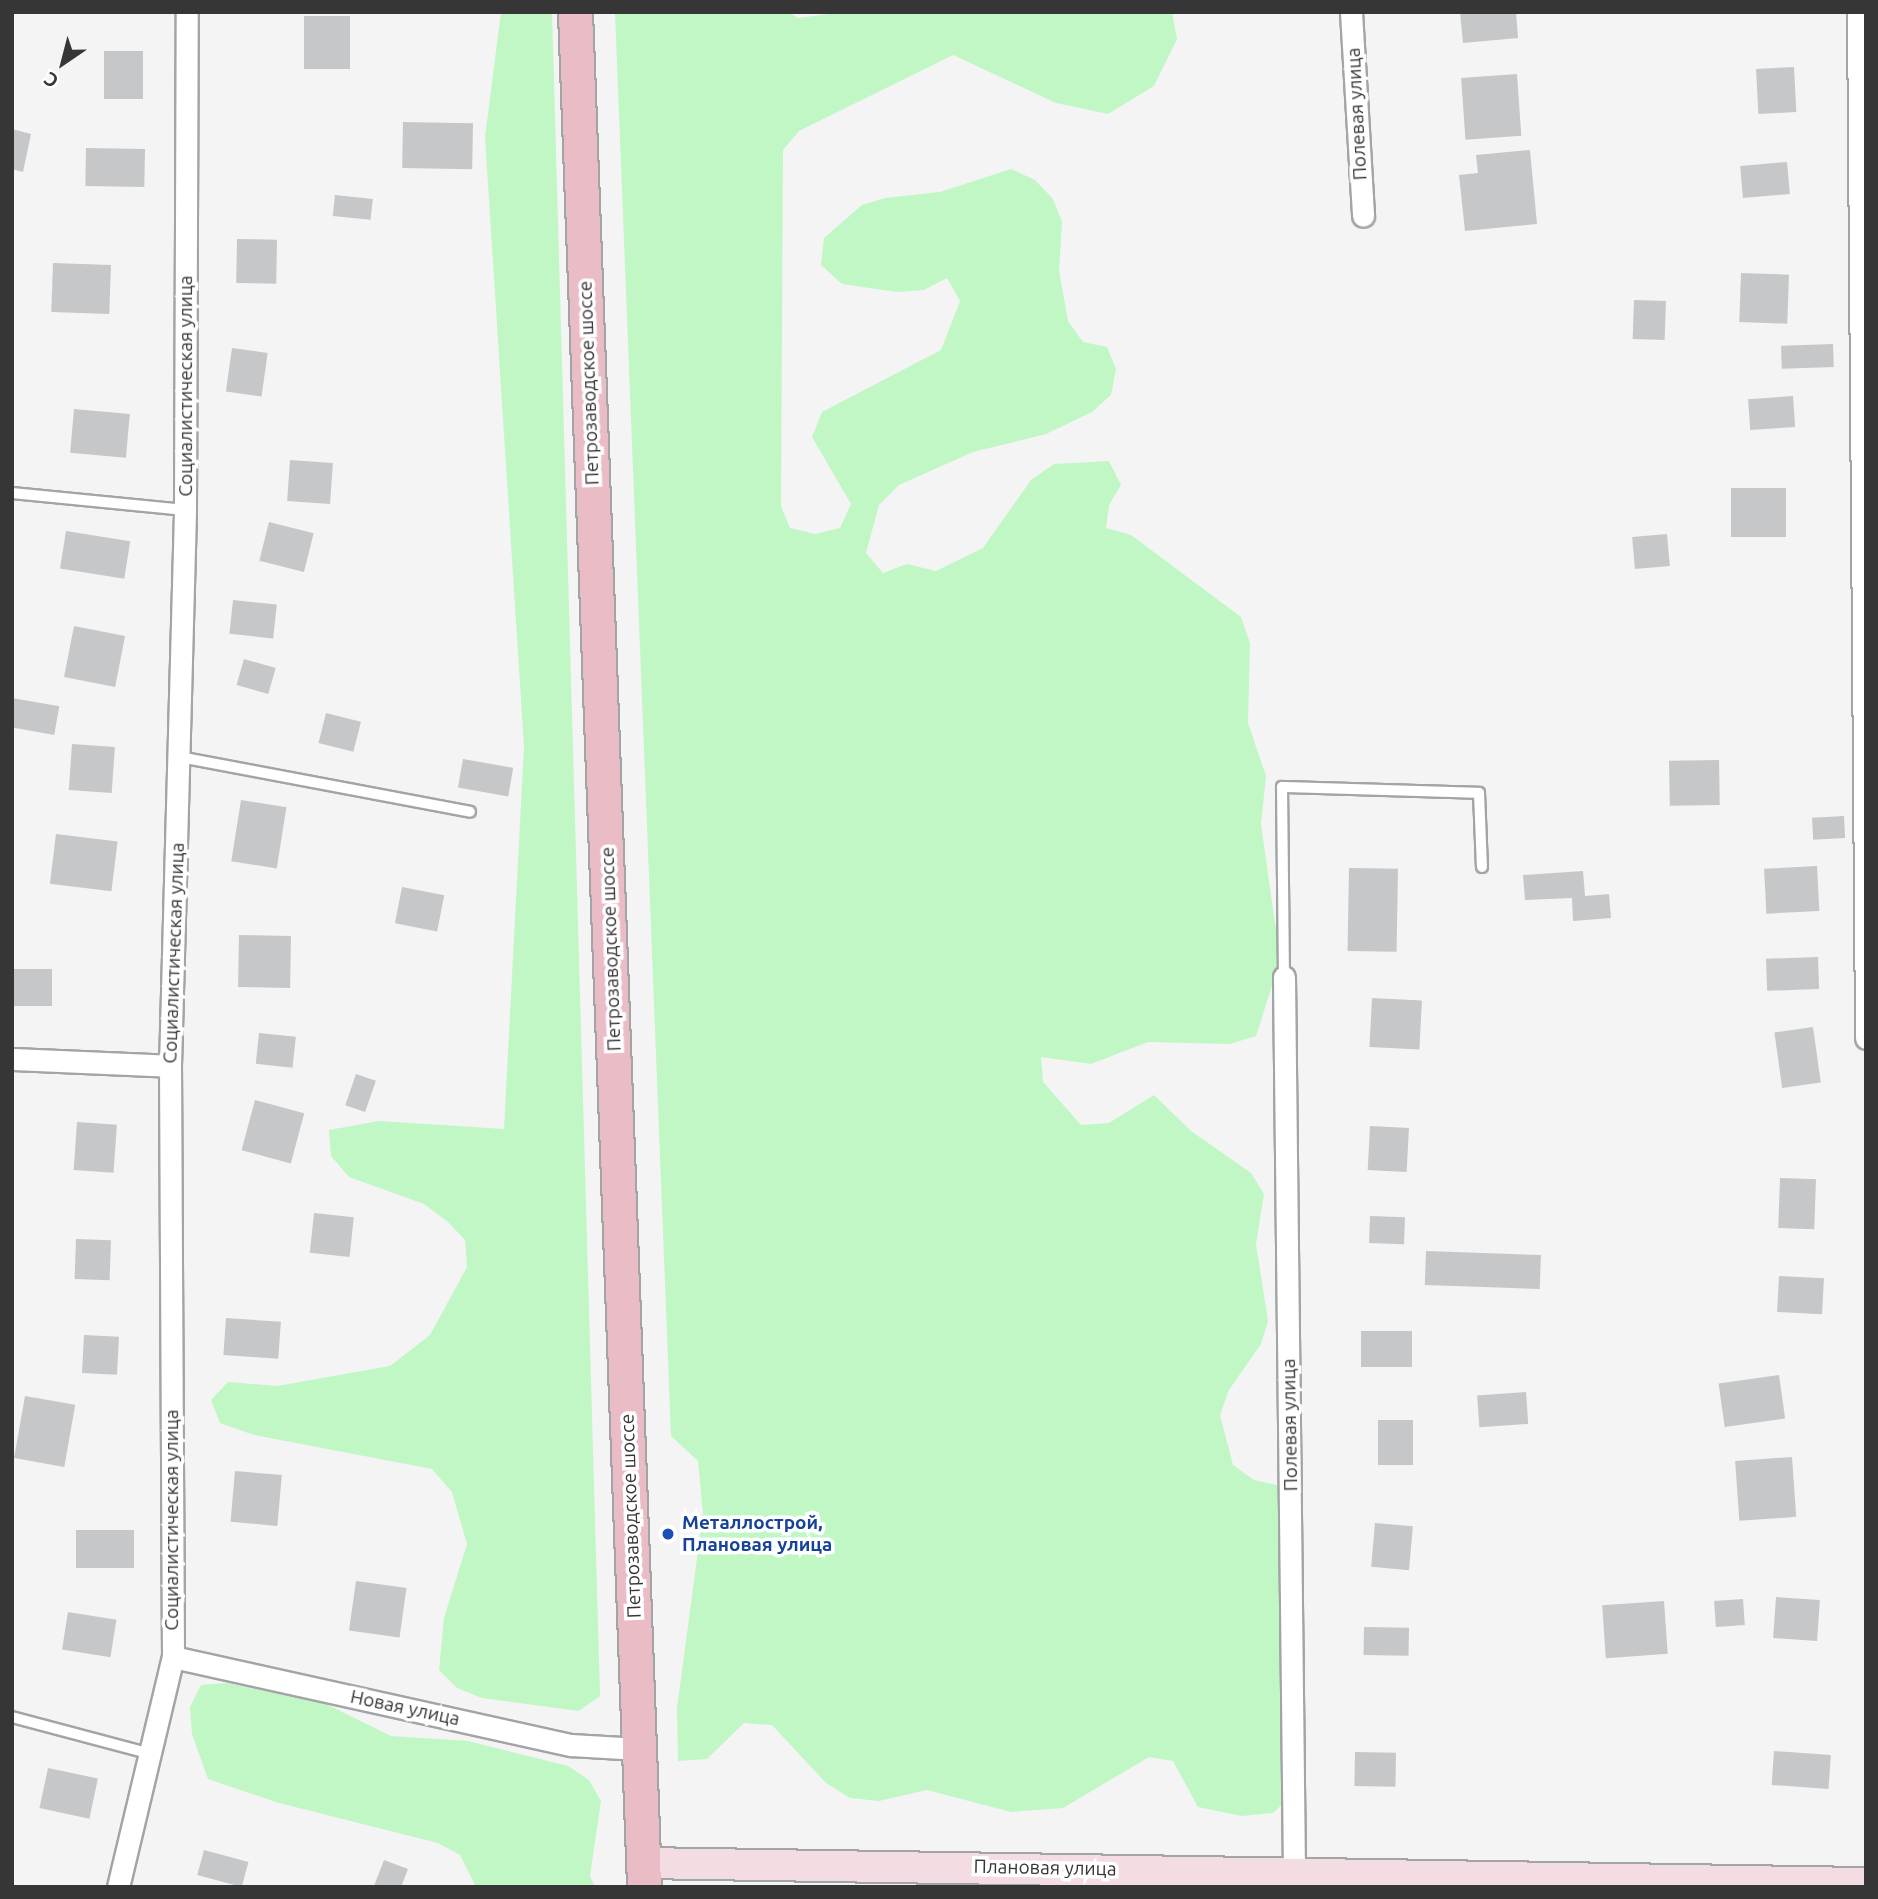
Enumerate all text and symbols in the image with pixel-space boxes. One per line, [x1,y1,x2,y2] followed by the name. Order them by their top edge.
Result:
[28,28,98,98] north arrow
[1342,47,1372,181] street label: Полевая улица
[40,68,62,93] text: С
[175,275,197,497] street label: Социалистическая улица
[574,280,604,486] street label: Петрозаводское шоссе
[159,842,189,1064] street label: Социалистическая улица
[596,846,626,1052] street label: Петрозаводское шоссе
[1277,1358,1303,1492] street label: Полевая улица
[161,1409,183,1631] street label: Социалистическая улица
[616,1413,646,1619] street label: Петрозаводское шоссе
[682,1512,832,1556] place label: Металлострой, Плановая улица
[660,1526,676,1542] marker: Металлострой, Плановая улица
[348,1685,462,1731] street label: Новая улица
[973,1855,1117,1881] street label: Плановая улица

